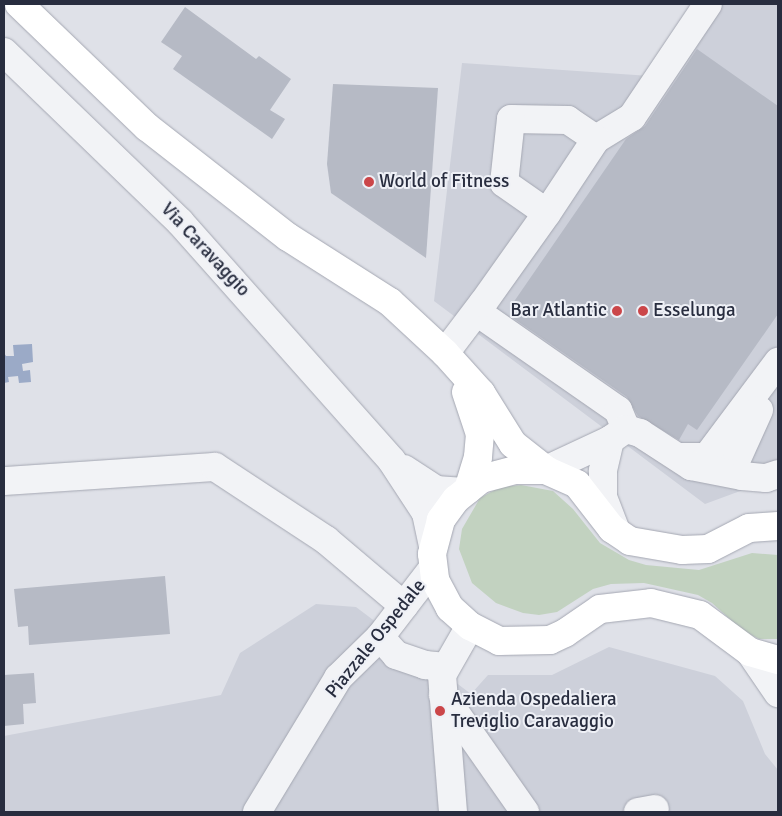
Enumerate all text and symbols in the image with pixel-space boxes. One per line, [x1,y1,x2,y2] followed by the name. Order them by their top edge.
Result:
[379,171,509,193] place label: World of Fitness
[363,176,375,188] marker: World of Fitness
[156,198,254,302] street label: Via Caravaggio
[510,300,607,322] place label: Bar Atlantic
[653,300,736,322] place label: Esselunga
[611,305,623,317] marker: Bar Atlantic
[637,305,649,317] marker: Esselunga
[321,575,431,703] street label: Piazzale Ospedale
[451,689,617,733] place label: Azienda Ospedaliera Treviglio Caravaggio
[433,704,447,718] marker: Azienda Ospedaliera Treviglio Caravaggio

